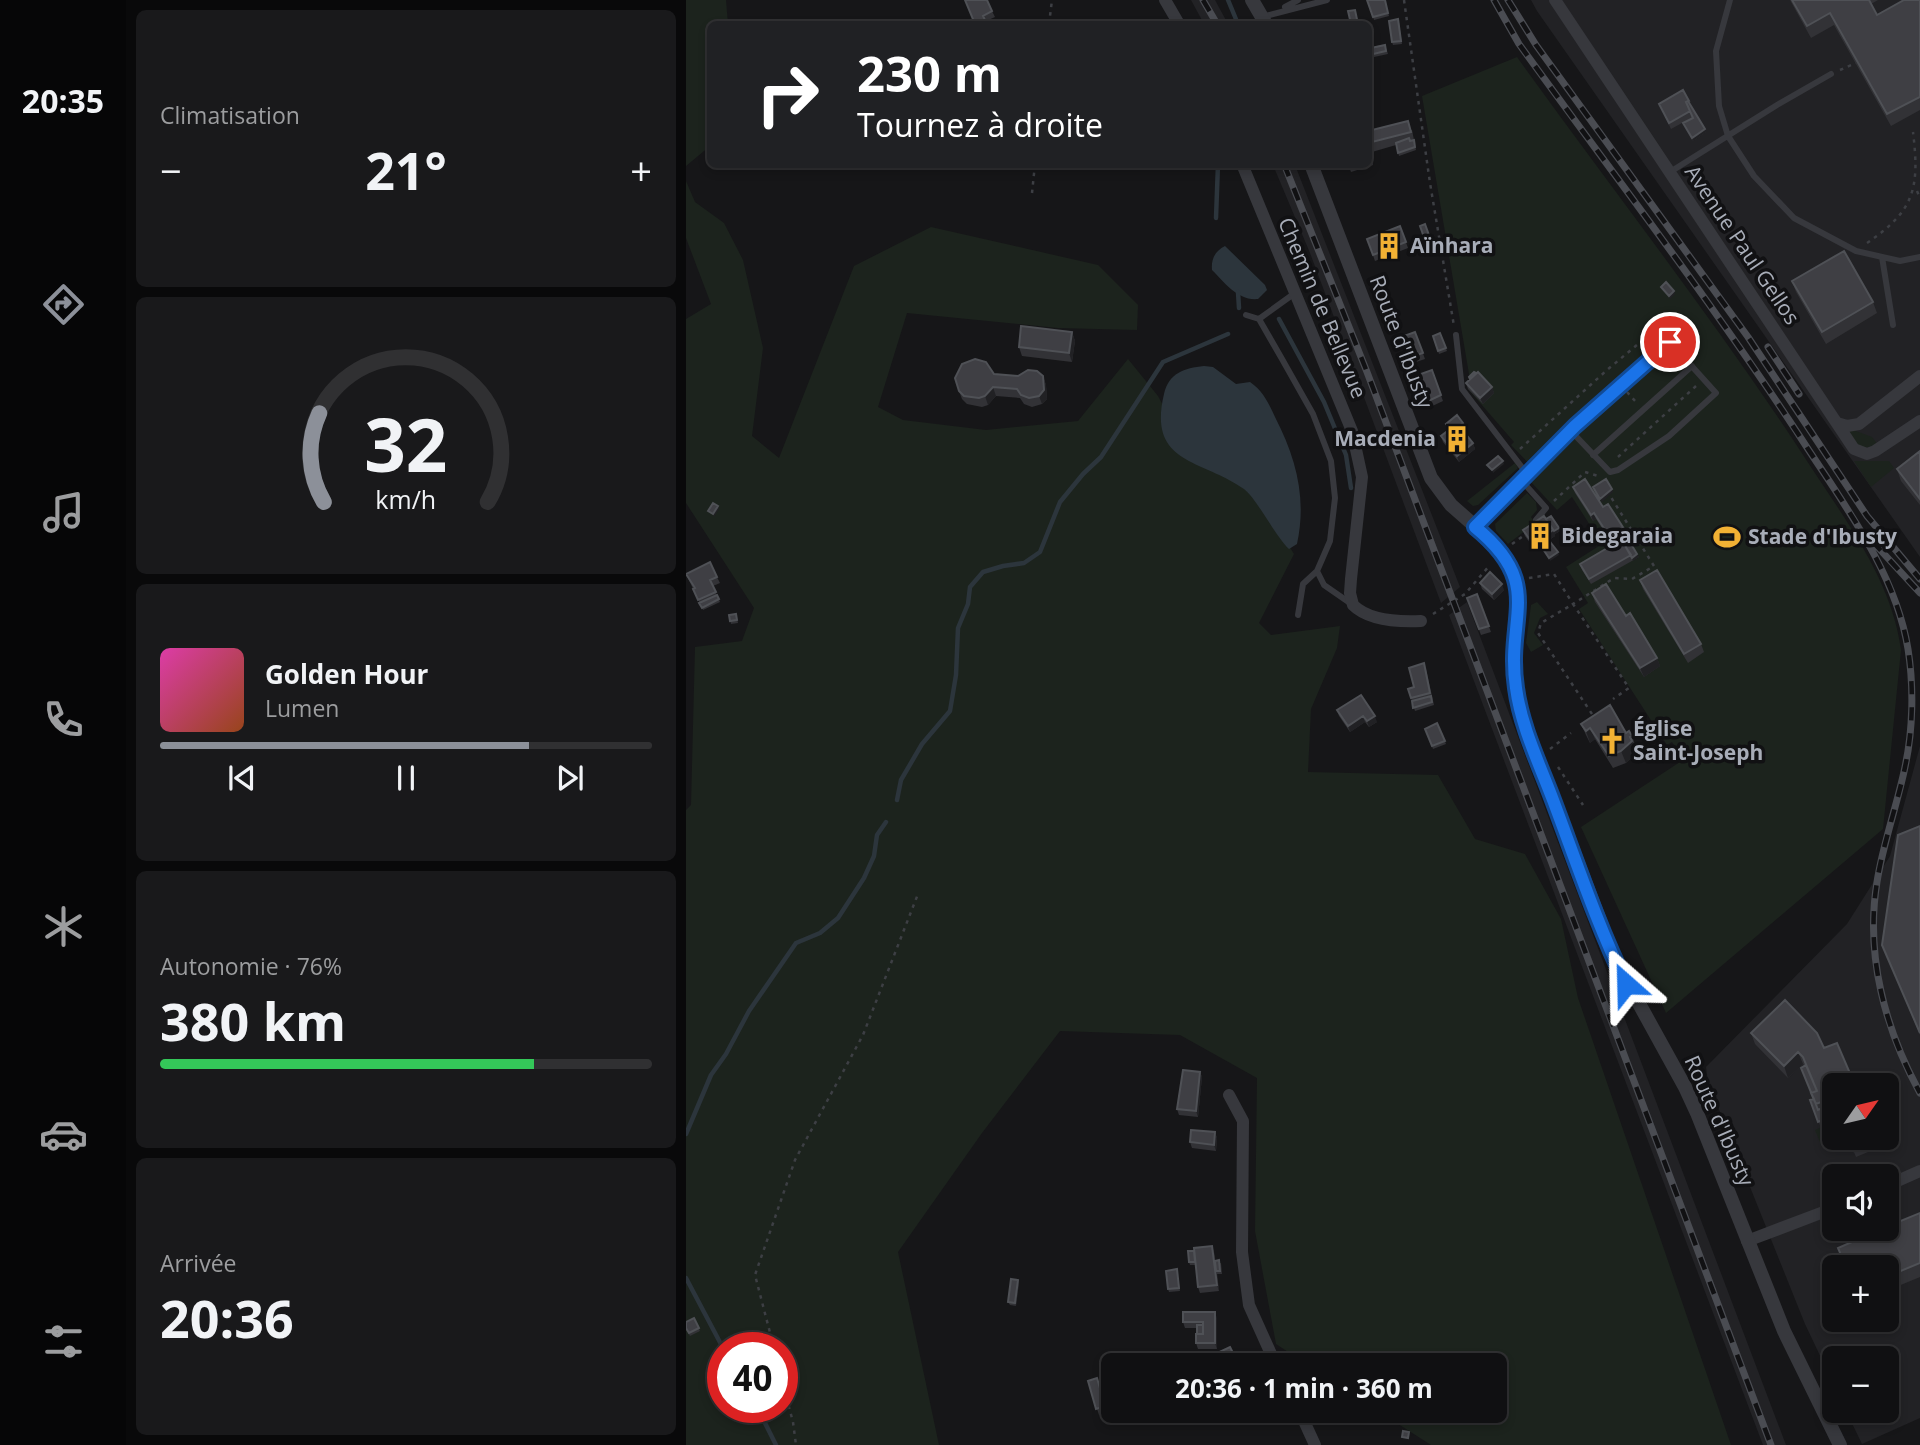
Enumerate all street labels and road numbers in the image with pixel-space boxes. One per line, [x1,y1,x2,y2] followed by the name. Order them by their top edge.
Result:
[1679,159,1807,330] street label: Avenue Paul Gellos
[1272,213,1374,402] street label: Chemin de Bellevue
[1364,271,1440,413] street label: Route d'Ibusty
[1679,1051,1761,1191] street label: Route d'Ibusty

